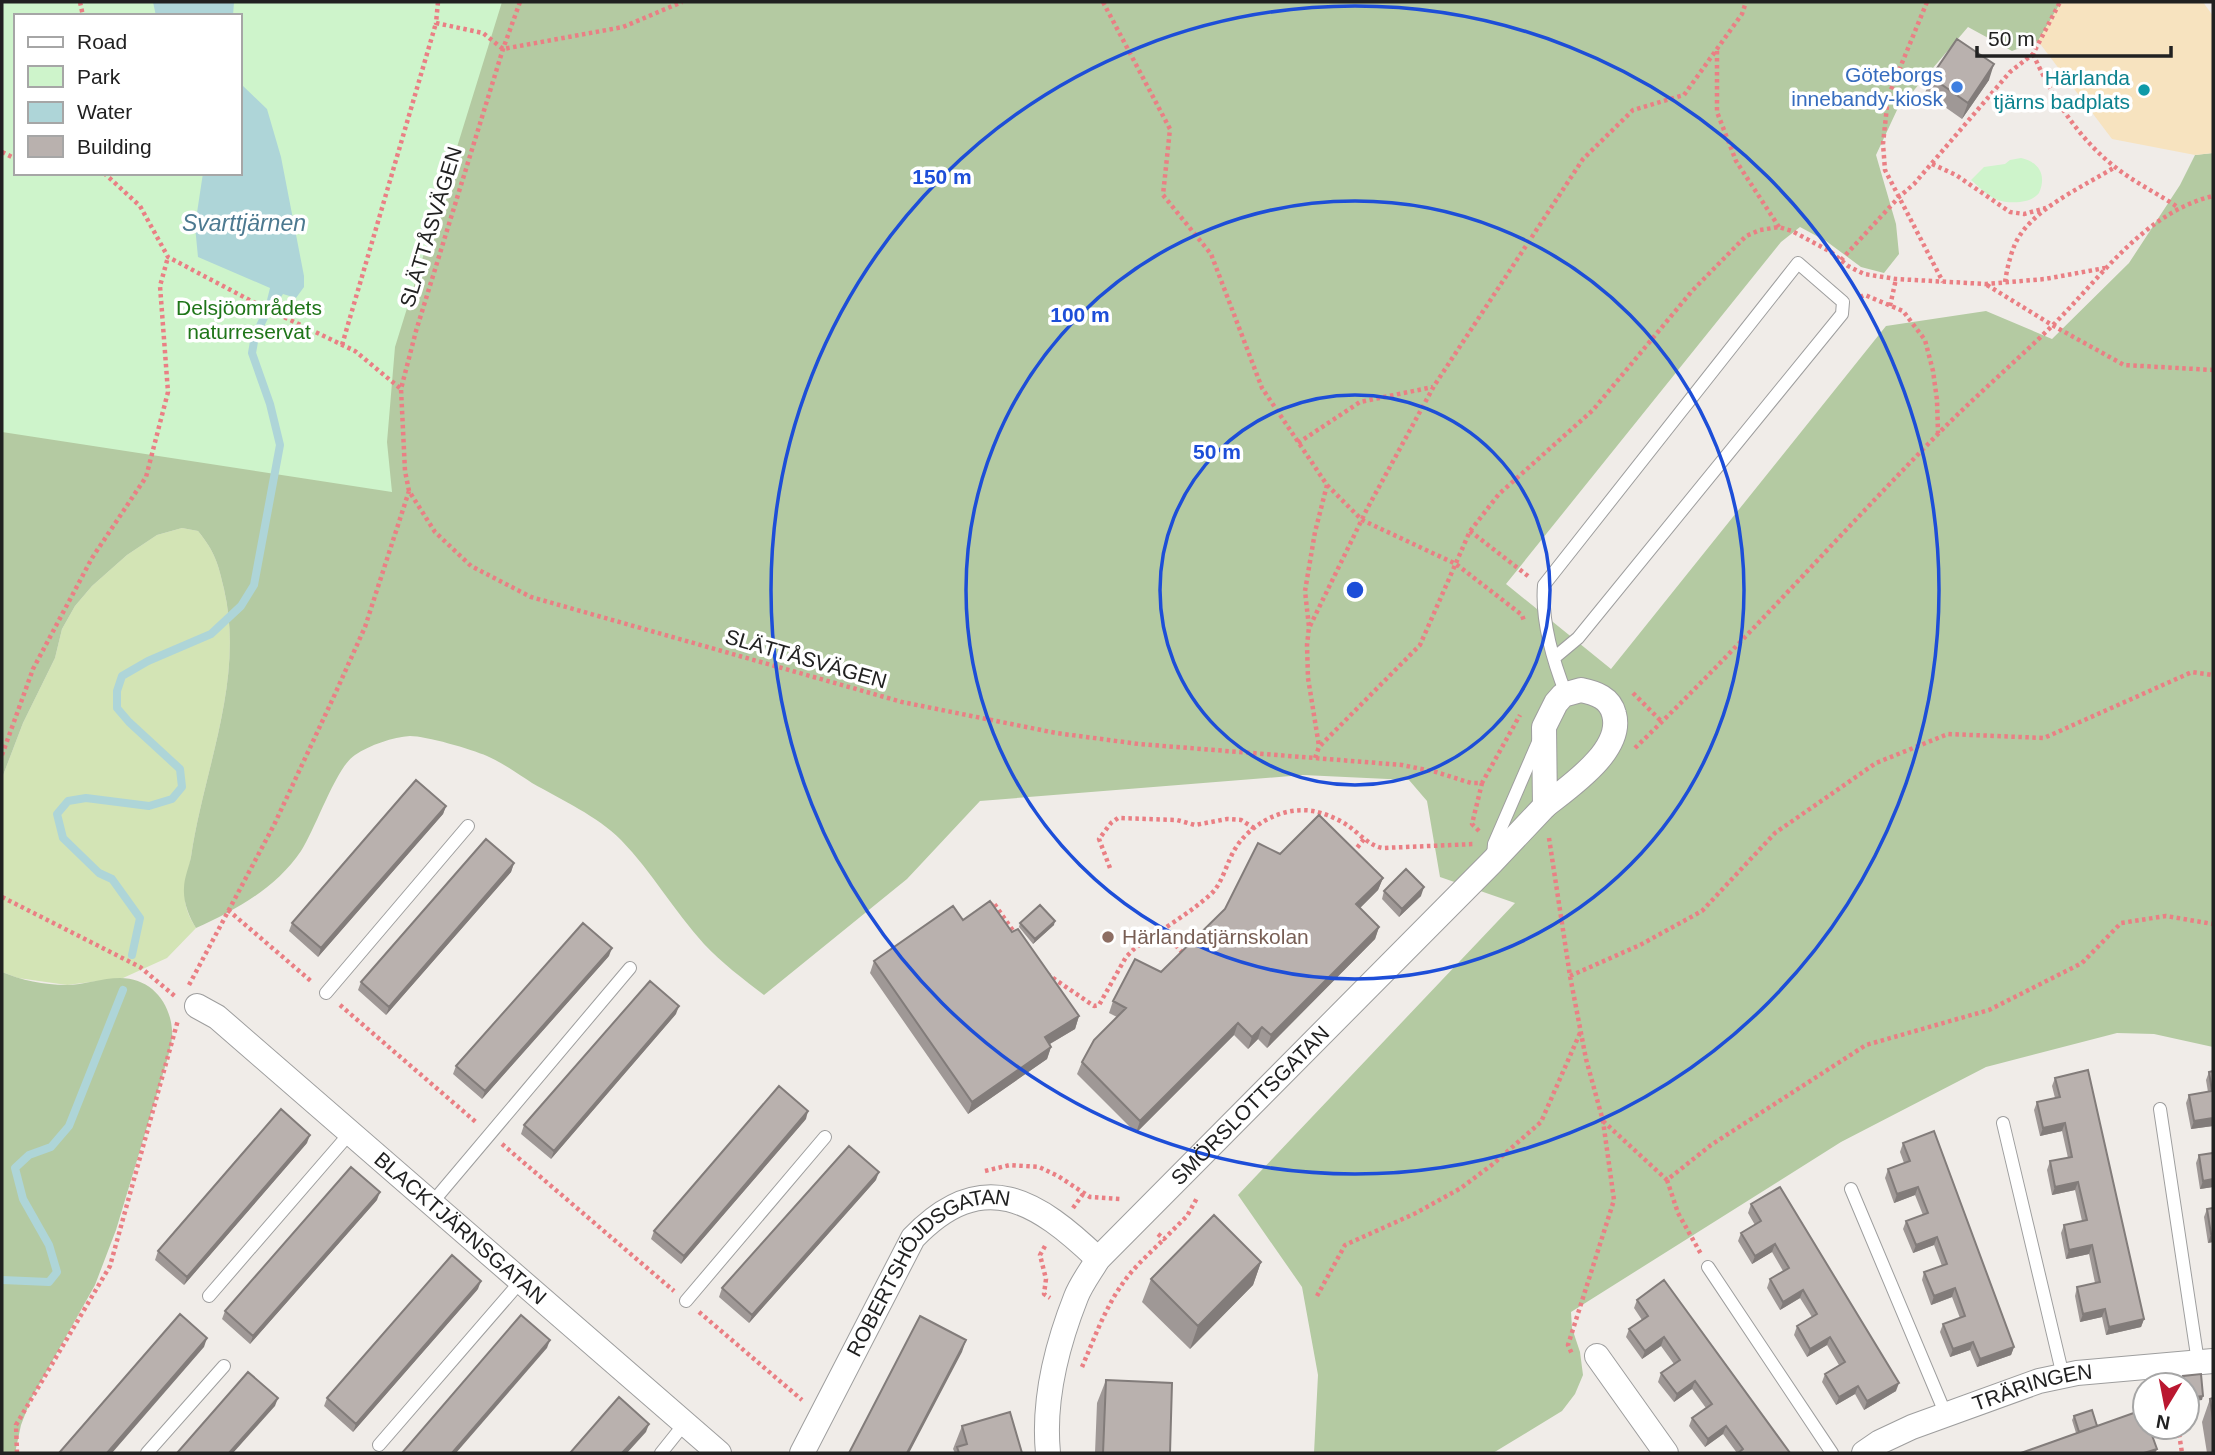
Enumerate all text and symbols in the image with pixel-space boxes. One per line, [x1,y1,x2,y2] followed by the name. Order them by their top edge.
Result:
[14,14,242,175] legend
[1977,14,2171,58] scale bar
[1988,27,2035,50] text: 50 m
[77,30,127,53] text: Road
[1791,63,1943,110] place label: Göteborgs innebandy-kiosk
[77,65,121,88] text: Park
[1993,66,2130,113] place label: Härlanda tjärns badplats
[1949,79,1965,95] marker: Göteborgs innebandy-kiosk
[2136,82,2152,98] marker: Härlanda tjärns badplats
[77,100,132,123] text: Water
[77,135,152,158] text: Building
[395,144,466,310] street label: SLÄTTÅSVÄGEN
[912,165,972,188] text: 150 m
[182,210,306,236] water label: Svarttjärnen
[176,296,322,343] park label: Delsjöområdets naturreservat
[1050,303,1110,326] text: 100 m
[1193,440,1241,463] text: 50 m
[1343,578,1367,602] centre of rings
[723,624,890,693] street label: SLÄTTÅSVÄGEN
[1122,925,1309,948] place label: Härlandatjärnskolan
[1100,929,1116,945] marker: Härlandatjärnskolan
[1166,1021,1333,1189] street label: SMÖRSLOTTSGATAN
[370,1147,551,1309] street label: BLACKTJÄRNSGATAN
[842,1185,1012,1360] street label: ROBERTSHÖJDSGATAN
[1969,1360,2093,1415] street label: TRÄRINGEN
[2131,1371,2201,1441] north arrow
[2155,1411,2172,1434] text: N

